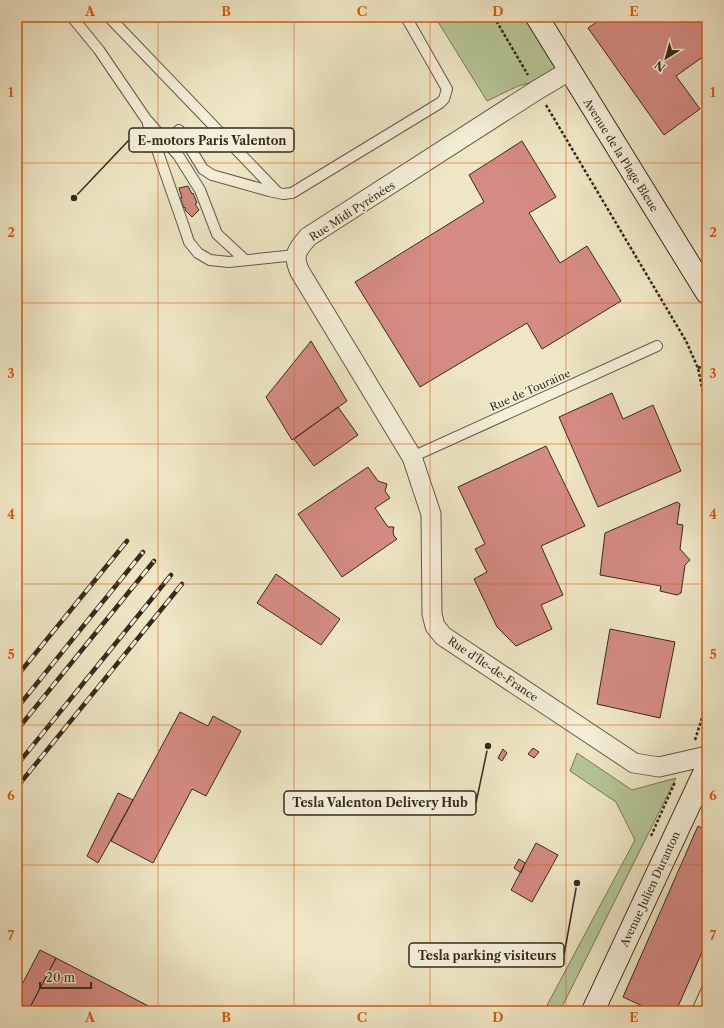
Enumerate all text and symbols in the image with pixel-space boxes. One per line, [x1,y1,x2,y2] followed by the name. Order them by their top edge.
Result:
[84,3,96,19] text: A
[221,3,231,19] text: B
[357,3,367,19] text: C
[492,3,504,19] text: D
[629,3,639,19] text: E
[646,38,686,78] north arrow
[652,57,668,74] text: N
[8,84,14,100] text: 1
[710,84,716,100] text: 1
[580,95,662,214] street label: Avenue de la Plage Bleue
[129,128,294,152] callout: E-motors Paris Valenton
[137,133,287,148] text: E-motors Paris Valenton
[307,178,398,244] street label: Rue Midi Pyrénées
[7,224,15,240] text: 2
[709,224,717,240] text: 2
[7,365,15,381] text: 3
[709,365,717,381] text: 3
[487,366,573,414] street label: Rue de Touraine
[7,506,15,522] text: 4
[709,506,717,522] text: 4
[445,634,541,704] street label: Rue d'Île-de-France
[7,646,15,662] text: 5
[709,646,717,662] text: 5
[7,787,15,803] text: 6
[709,787,717,803] text: 6
[284,791,476,815] callout: Tesla Valenton Delivery Hub
[292,795,468,810] text: Tesla Valenton Delivery Hub
[617,829,683,950] street label: Avenue Julien Duranton
[8,927,15,943] text: 7
[710,927,717,943] text: 7
[409,943,564,967] callout: Tesla parking visiteurs
[418,948,557,963] text: Tesla parking visiteurs
[40,964,91,990] scale bar
[46,970,75,985] text: 20 m
[84,1009,96,1025] text: A
[221,1009,231,1025] text: B
[357,1009,367,1025] text: C
[492,1009,504,1025] text: D
[629,1009,639,1025] text: E

